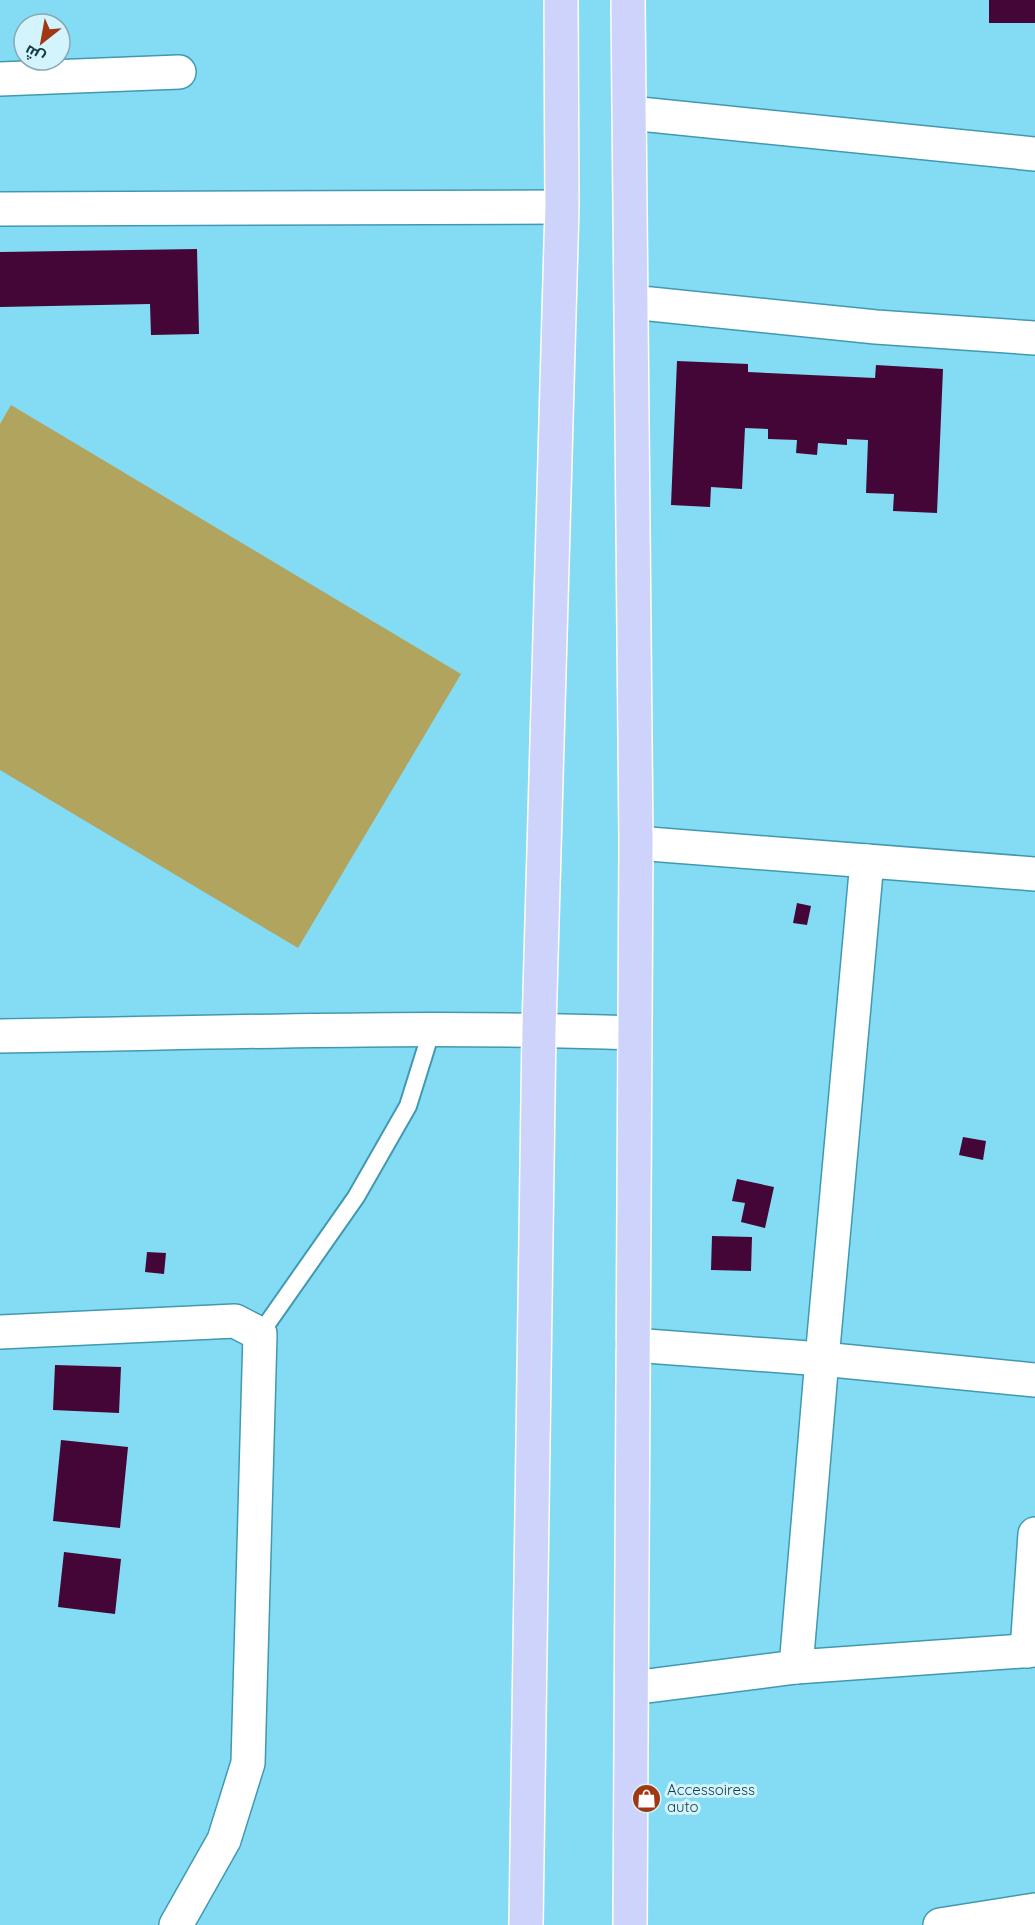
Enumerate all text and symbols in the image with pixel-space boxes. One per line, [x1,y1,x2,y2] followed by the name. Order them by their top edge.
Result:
[12,12,72,72] north arrow
[20,41,48,69] text: ش
[667,1780,755,1816] place label: Accessoiress auto
[630,1783,662,1815] shop icon: Accessoiress auto

